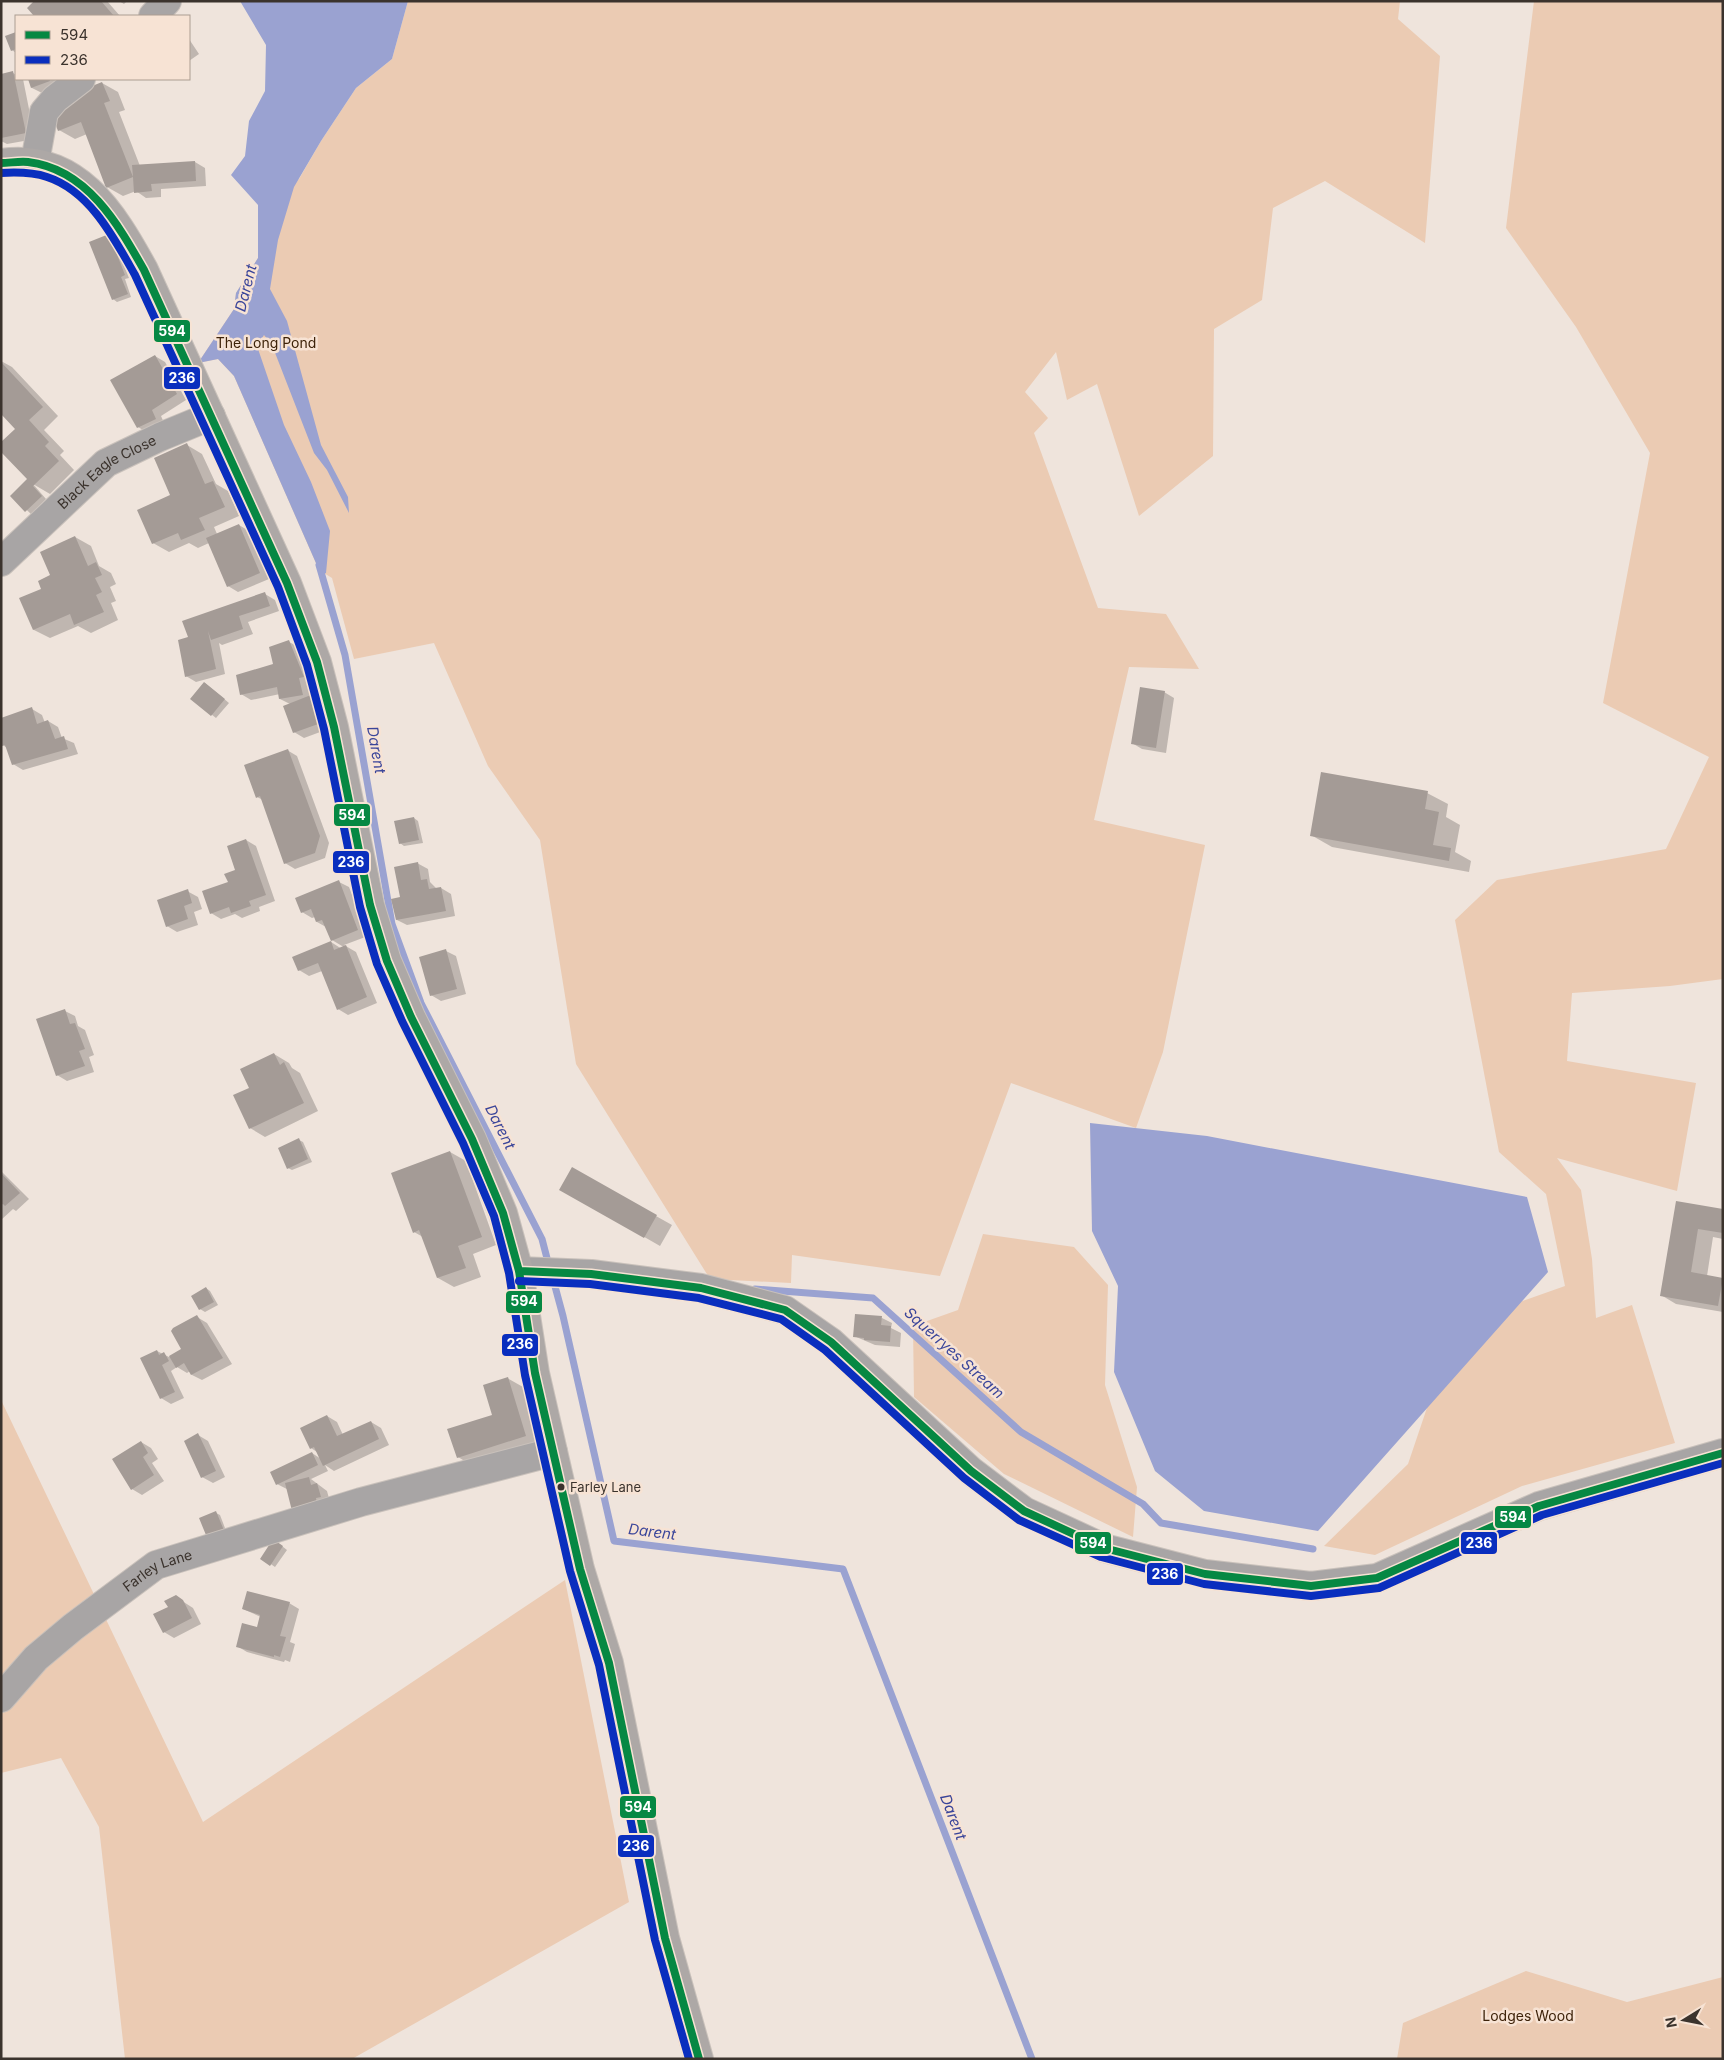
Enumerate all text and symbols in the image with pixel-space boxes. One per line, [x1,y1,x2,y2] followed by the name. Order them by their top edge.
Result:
[15,15,190,80] legend
[60,25,88,44] text: 594
[60,50,88,69] text: 236
[231,261,261,313] water label: Darent
[153,319,191,343] line badge: 594
[158,322,186,339] text: 594
[216,334,316,351] park label: The Long Pond
[163,366,201,390] line badge: 236
[169,369,195,386] text: 236
[54,431,159,512] street label: Black Eagle Close
[363,725,390,776] water label: Darent
[333,803,371,827] line badge: 594
[338,806,366,823] text: 594
[332,850,370,874] line badge: 236
[338,853,364,870] text: 236
[481,1101,520,1153] water label: Darent
[505,1290,543,1314] line badge: 594
[510,1292,538,1309] text: 594
[900,1303,1008,1402] water label: Squerryes Stream
[501,1333,539,1357] line badge: 236
[507,1335,533,1352] text: 236
[570,1479,641,1495] place label: Farley Lane
[556,1482,566,1492] marker: Farley Lane
[1494,1505,1532,1529] line badge: 594
[1499,1508,1527,1525] text: 594
[627,1519,678,1544] water label: Darent
[1074,1531,1112,1555] line badge: 594
[1460,1531,1498,1555] line badge: 236
[1079,1534,1107,1551] text: 594
[1466,1534,1492,1551] text: 236
[119,1545,194,1595] street label: Farley Lane
[1146,1562,1184,1586] line badge: 236
[1152,1565,1178,1582] text: 236
[936,1791,971,1844] water label: Darent
[619,1795,657,1819] line badge: 594
[624,1798,652,1815] text: 594
[617,1834,655,1858] line badge: 236
[623,1837,649,1854] text: 236
[1659,1995,1709,2045] north arrow
[1482,2007,1574,2024] park label: Lodges Wood
[1661,2016,1680,2029] text: N

